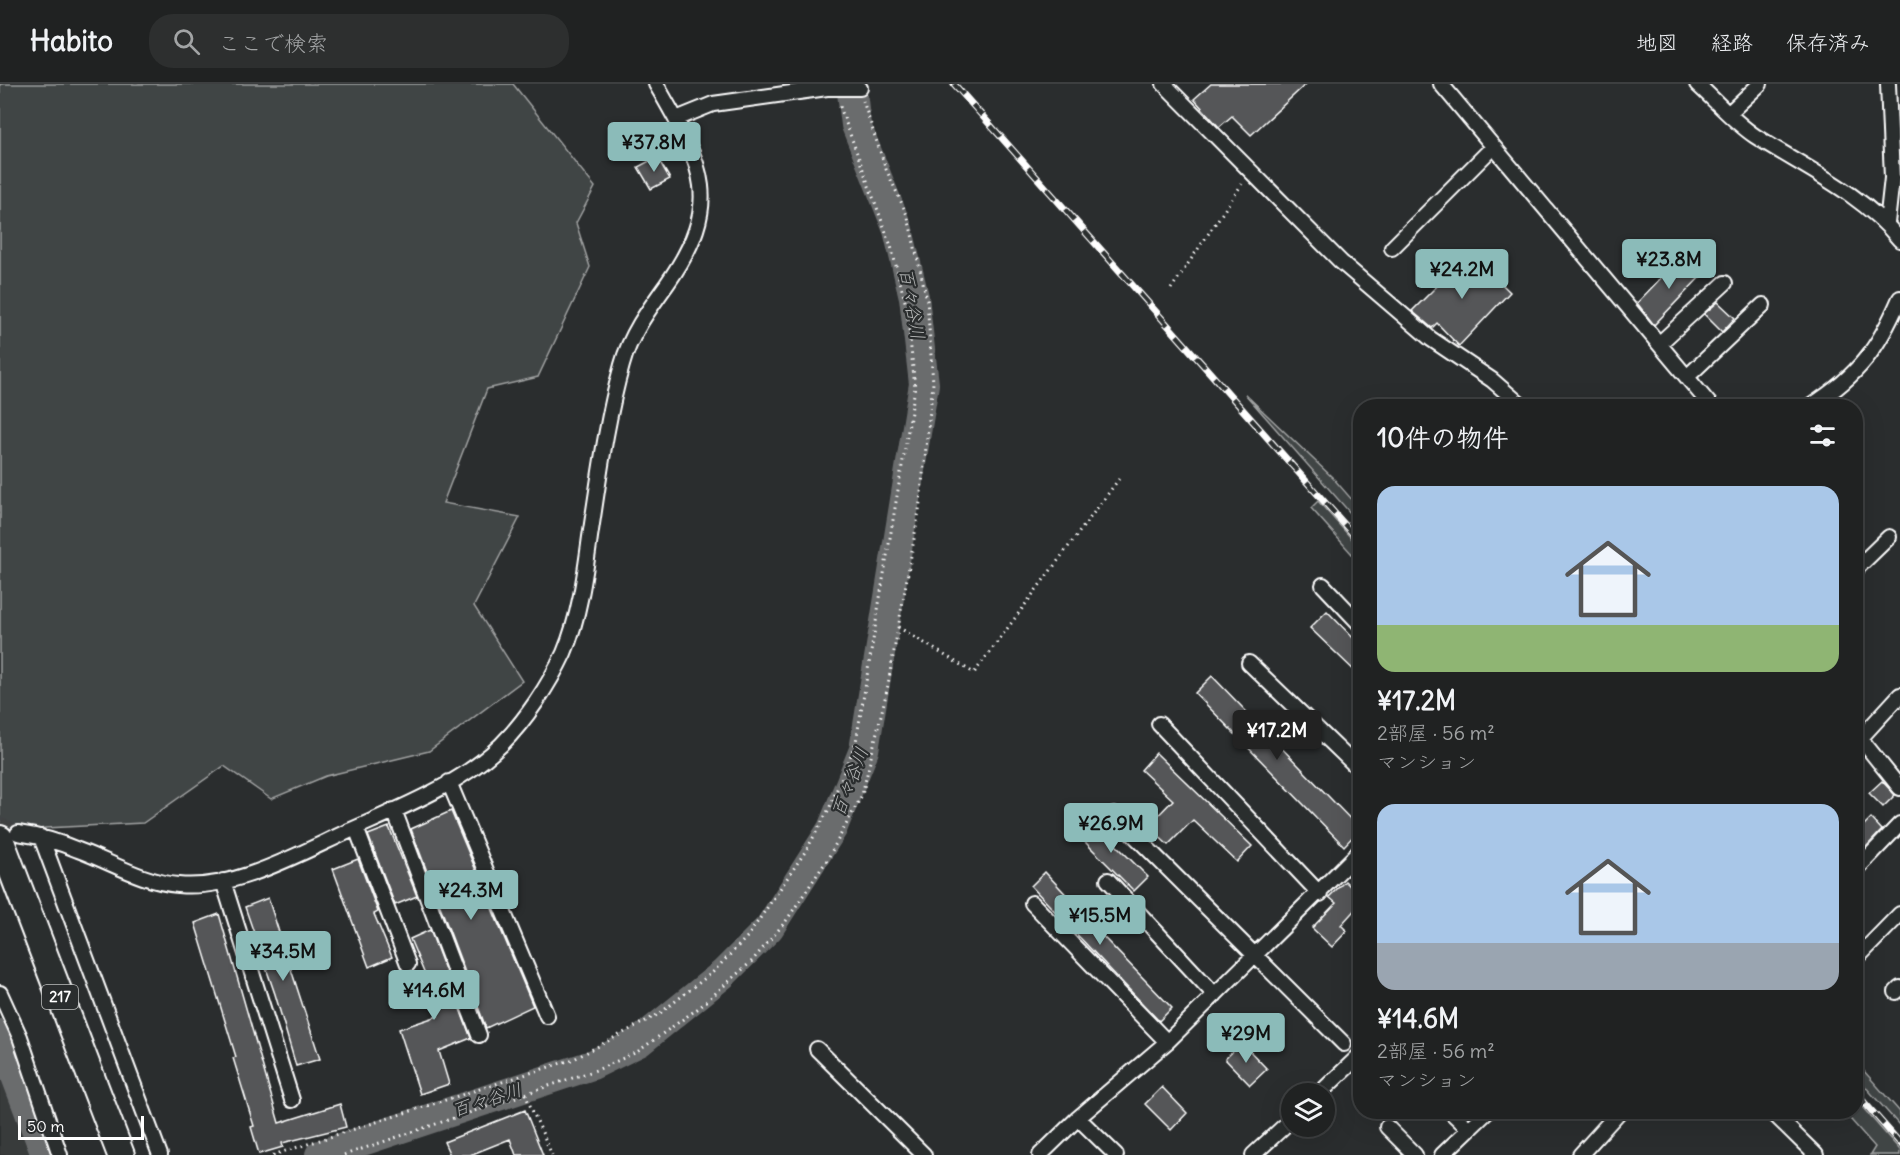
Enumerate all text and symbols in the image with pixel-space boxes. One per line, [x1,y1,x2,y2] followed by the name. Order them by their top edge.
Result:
[149,14,569,68] search box
[30,23,113,59] text: Habito
[170,25,203,58] icon: search
[218,29,328,57] text: ここで検索
[1636,29,1678,56] text: 地図
[1711,29,1753,56] text: 経路
[1786,29,1870,56] text: 保存済み
[605,122,703,173] pin: ¥37.8M
[622,129,686,154] text: ¥37.8M
[1620,239,1718,290] pin: ¥23.8M
[1636,246,1702,271] text: ¥23.8M
[1413,249,1511,300] pin: ¥24.2M
[1429,256,1495,281] text: ¥24.2M
[895,266,930,341] water label: 百々谷川
[1806,419,1839,452] icon: filters
[1377,421,1508,454] text: 10件の物件
[1554,525,1662,633] icon: home
[1377,684,1456,717] text: ¥17.2M
[1228,710,1326,761] pin: ¥17.2M
[1247,717,1307,742] text: ¥17.2M
[1377,720,1495,745] text: 2部屋 · 56 m²
[826,744,873,820] water label: 百々谷川
[1377,749,1476,774] text: マンション
[1062,803,1160,854] pin: ¥26.9M
[1078,810,1144,835] text: ¥26.9M
[1554,843,1662,951] icon: home
[422,870,520,921] pin: ¥24.3M
[438,877,504,902] text: ¥24.3M
[1051,895,1149,946] pin: ¥15.5M
[1068,902,1132,927] text: ¥15.5M
[234,931,332,982] pin: ¥34.5M
[250,938,316,963] text: ¥34.5M
[385,970,483,1021] pin: ¥14.6M
[402,977,466,1002] text: ¥14.6M
[42,985,78,1009] road number: 217
[1377,1002,1459,1035] text: ¥14.6M
[1210,1013,1282,1064] pin: ¥29M
[1221,1020,1271,1045] text: ¥29M
[1377,1038,1495,1063] text: 2部屋 · 56 m²
[1377,1067,1476,1092] text: マンション
[449,1077,525,1122] water label: 百々谷川
[1281,1083,1335,1137] map controls
[1281,1083,1335,1137] button: layers
[18,1113,144,1140] scale bar
[27,1116,65,1136] text: 50 m

